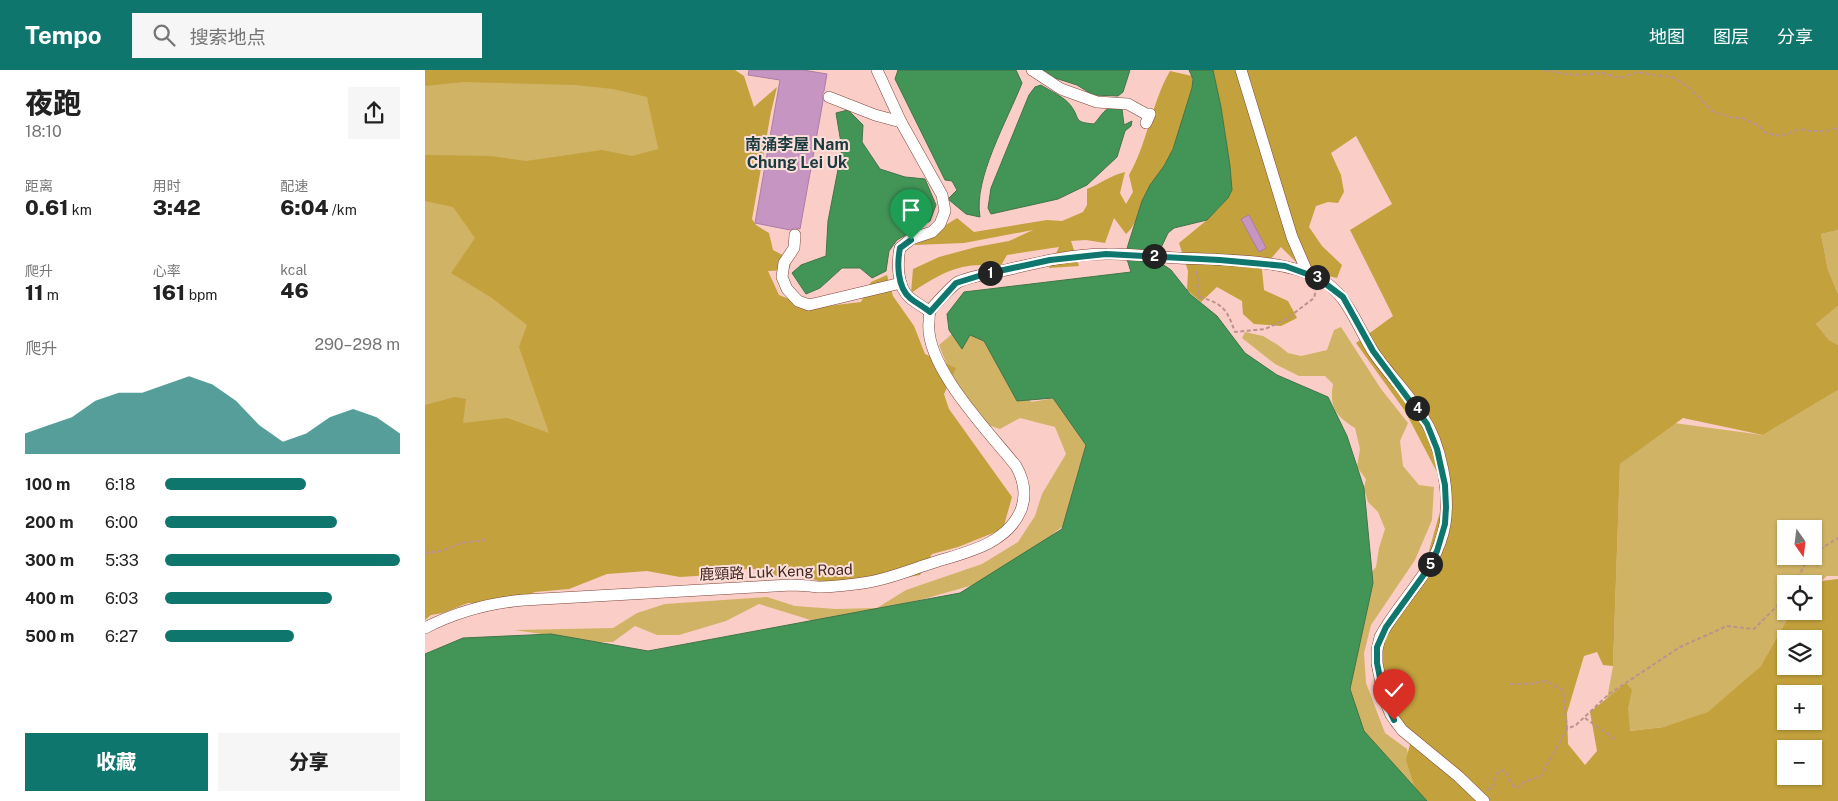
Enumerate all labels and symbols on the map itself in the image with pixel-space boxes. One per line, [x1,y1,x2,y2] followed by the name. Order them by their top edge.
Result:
[745,135,849,172] district label: 南涌李屋 Nam Chung Lei Uk
[890,189,932,240] pin
[1141,244,1167,268] pin: 2
[977,260,1003,286] pin: 1
[1305,264,1329,290] pin: 3
[1405,396,1429,420] pin: 4
[1777,520,1823,565] north arrow
[1417,552,1443,576] pin: 5
[699,560,853,583] street label: 鹿頸路 Luk Keng Road
[1373,669,1415,720] pin

